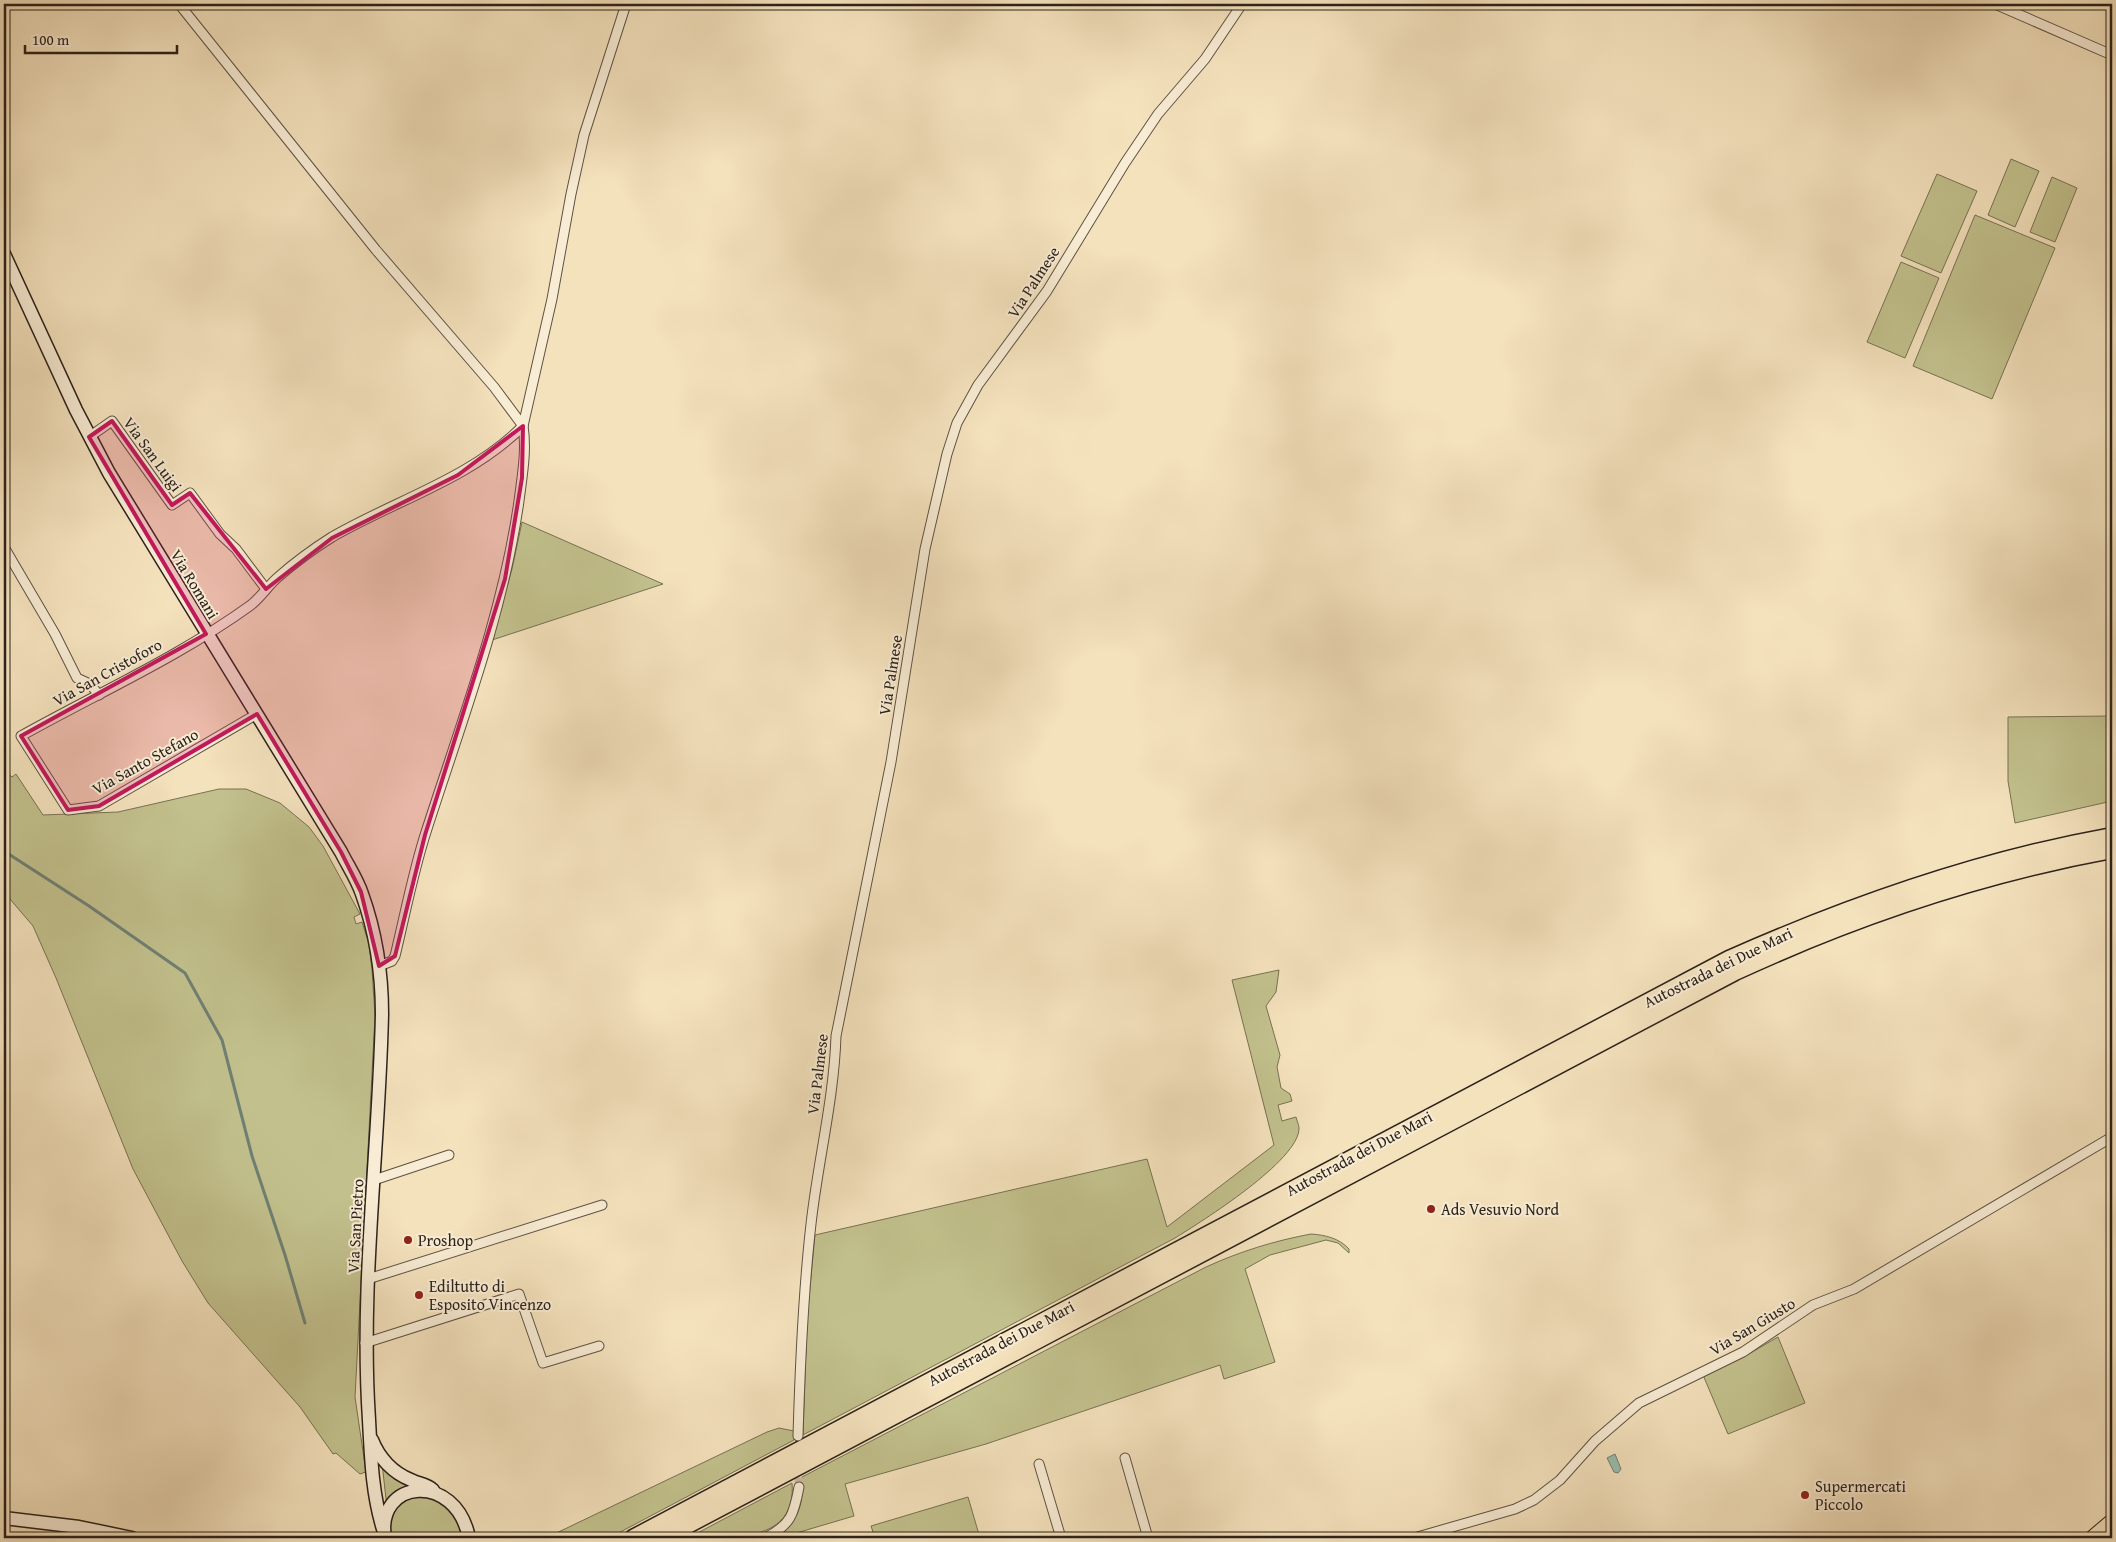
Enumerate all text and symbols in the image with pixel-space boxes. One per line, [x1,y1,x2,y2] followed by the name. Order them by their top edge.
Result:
[25,22,178,54] scale bar
[32,29,70,50] text: 100 m
[1001,241,1065,323] street label: Via Palmese
[118,412,189,497] street label: Via San Luigi
[165,545,226,624] street label: Via Romani
[48,632,166,712] street label: Via San Cristoforo
[872,633,908,717] street label: Via Palmese
[87,722,203,800] street label: Via Santo Stefano
[1639,920,1797,1014] street label: Autostrada dei Due Mari
[800,1032,834,1116] street label: Via Palmese
[1281,1104,1437,1202] street label: Autostrada dei Due Mari
[341,1178,369,1274] street label: Via San Pietro
[1441,1197,1559,1221] place label: Ads Vesuvio Nord
[1425,1203,1437,1215] marker: Ads Vesuvio Nord
[418,1228,474,1252] place label: Proshop
[402,1234,414,1246] marker: Proshop
[429,1274,551,1316] place label: Ediltutto di Esposito Vincenzo
[413,1289,425,1301] marker: Ediltutto di Esposito Vincenzo
[1704,1291,1800,1361] street label: Via San Giusto
[923,1294,1079,1392] street label: Autostrada dei Due Mari
[1815,1474,1906,1516] place label: Supermercati Piccolo
[1799,1489,1811,1501] marker: Supermercati Piccolo

